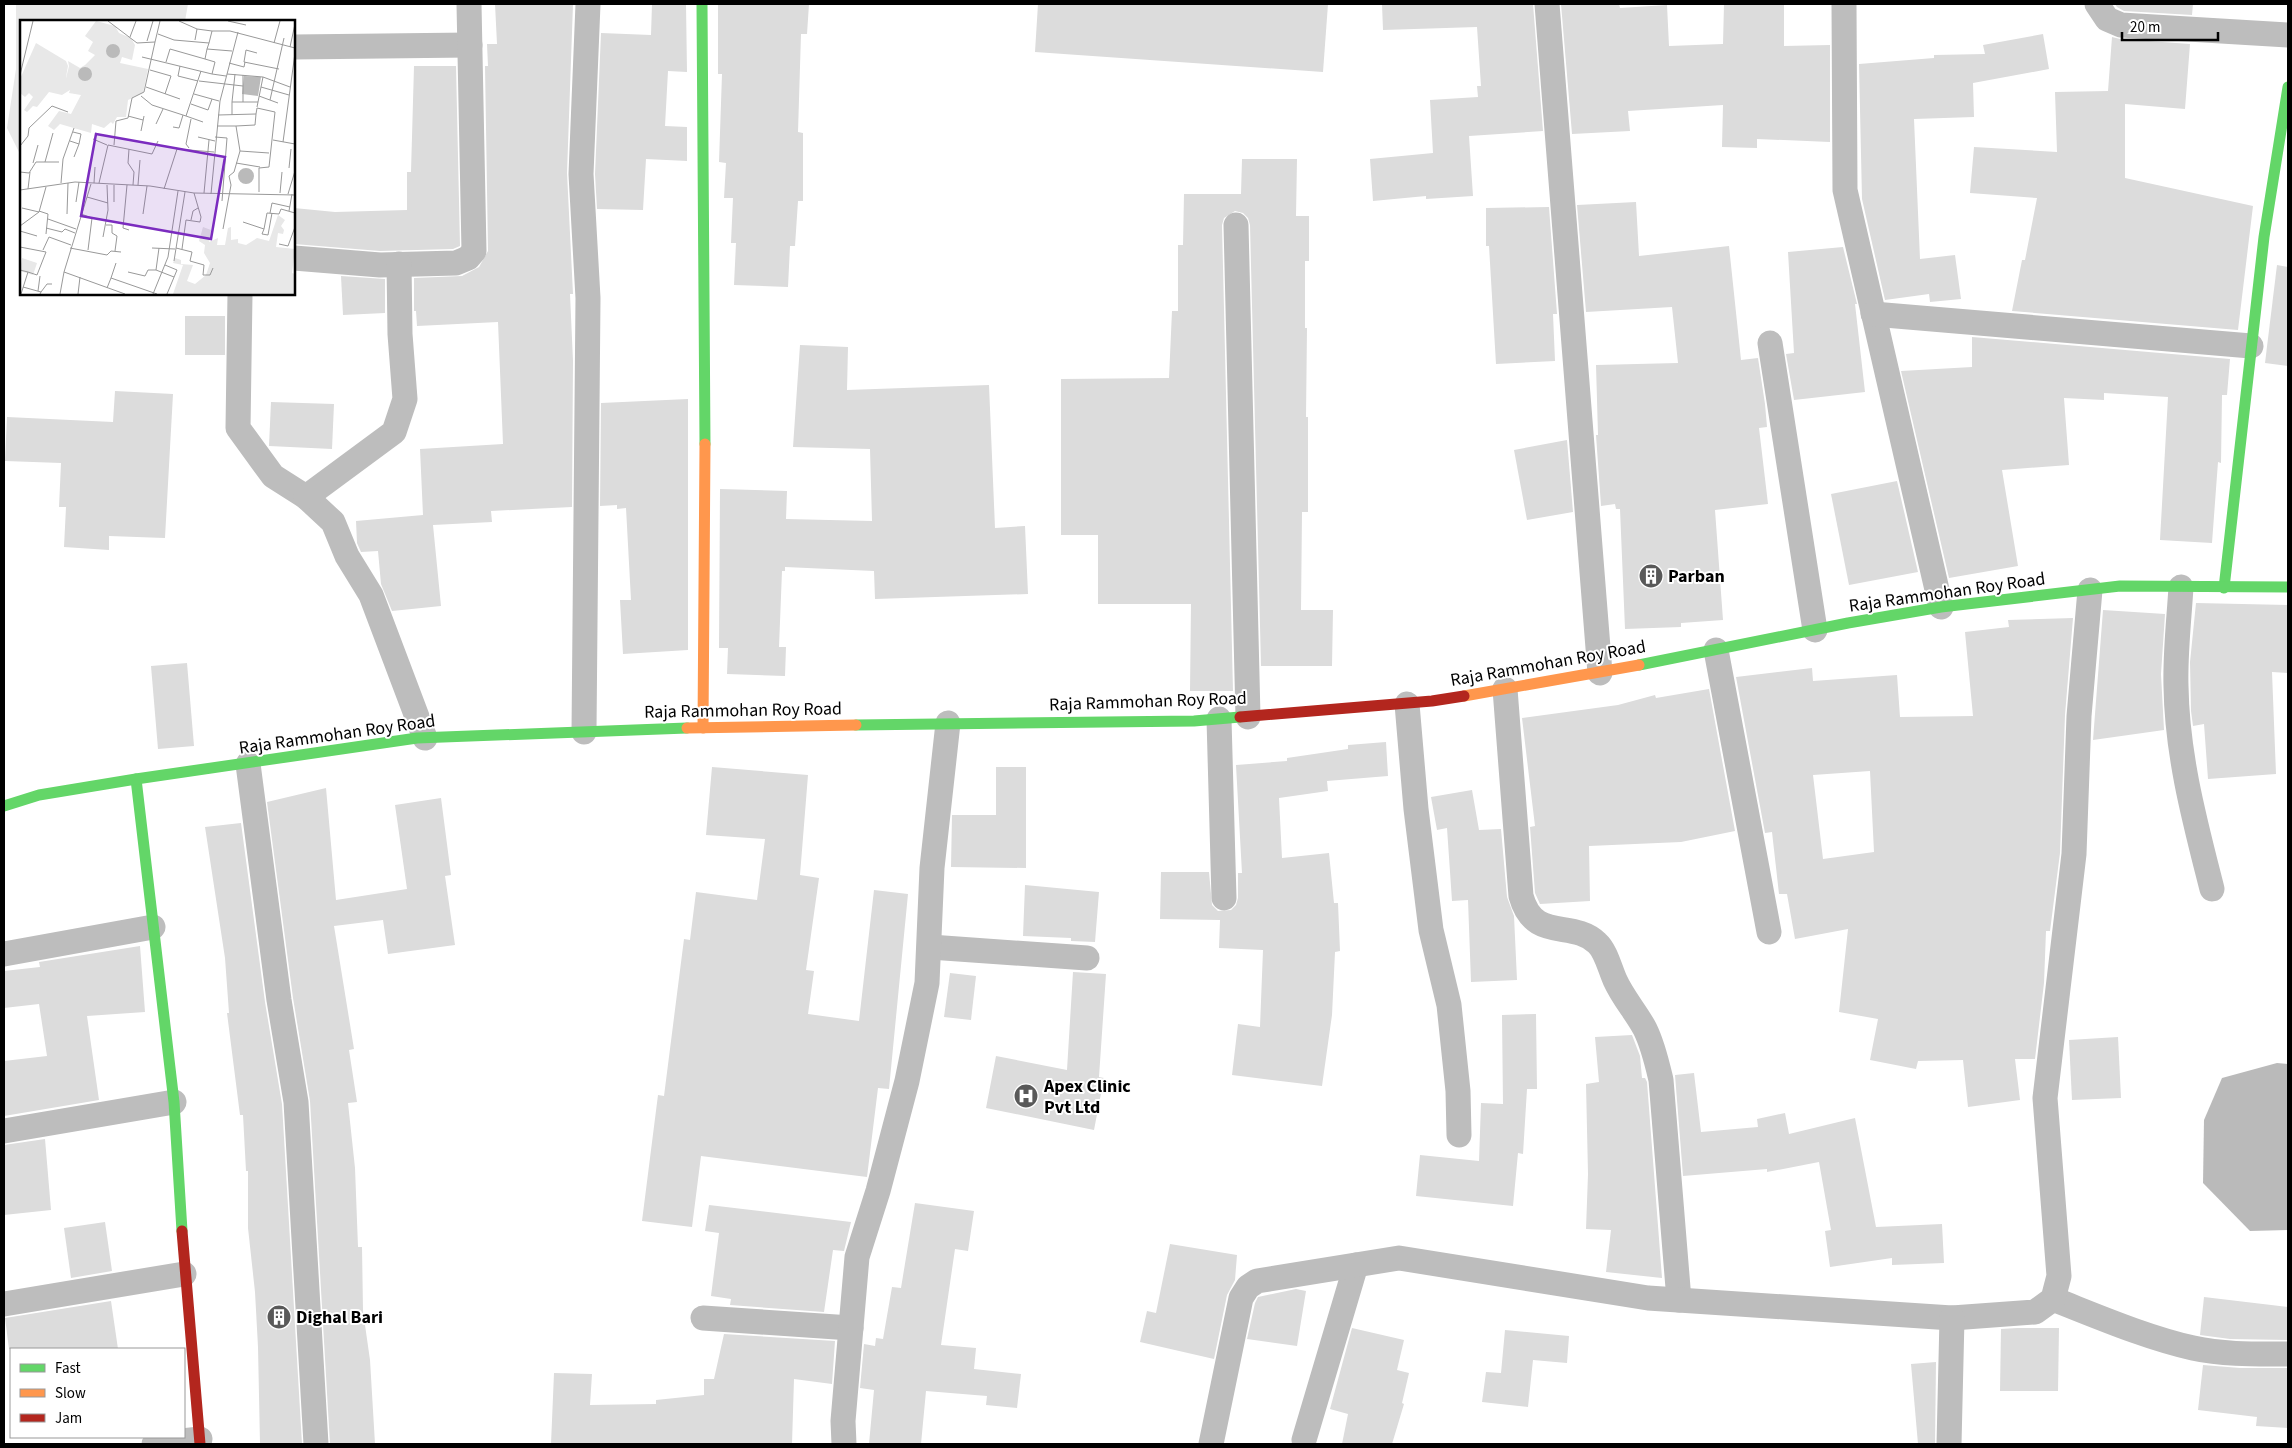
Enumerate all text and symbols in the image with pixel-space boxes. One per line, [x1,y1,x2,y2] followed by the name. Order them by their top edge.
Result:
[2122,10,2218,42] scale bar
[2130,17,2160,38] text: 20 m
[20,20,295,295] inset map
[1638,563,1664,589] building icon: Parban
[1668,564,1725,589] place label: Parban
[1847,566,2047,619] street label: Raja Rammohan Roy Road
[1448,634,1648,693] street label: Raja Rammohan Roy Road
[1049,686,1247,717] street label: Raja Rammohan Roy Road
[644,696,842,725] street label: Raja Rammohan Roy Road
[237,708,437,761] street label: Raja Rammohan Roy Road
[1043,1074,1131,1120] place label: Apex Clinic Pvt Ltd
[1013,1083,1039,1109] hospital icon: Apex Clinic Pvt Ltd
[266,1304,292,1330] building icon: Dighal Bari
[296,1305,383,1330] place label: Dighal Bari
[10,1348,185,1438] legend
[55,1358,81,1379] text: Fast
[55,1383,86,1404] text: Slow
[55,1408,82,1429] text: Jam

